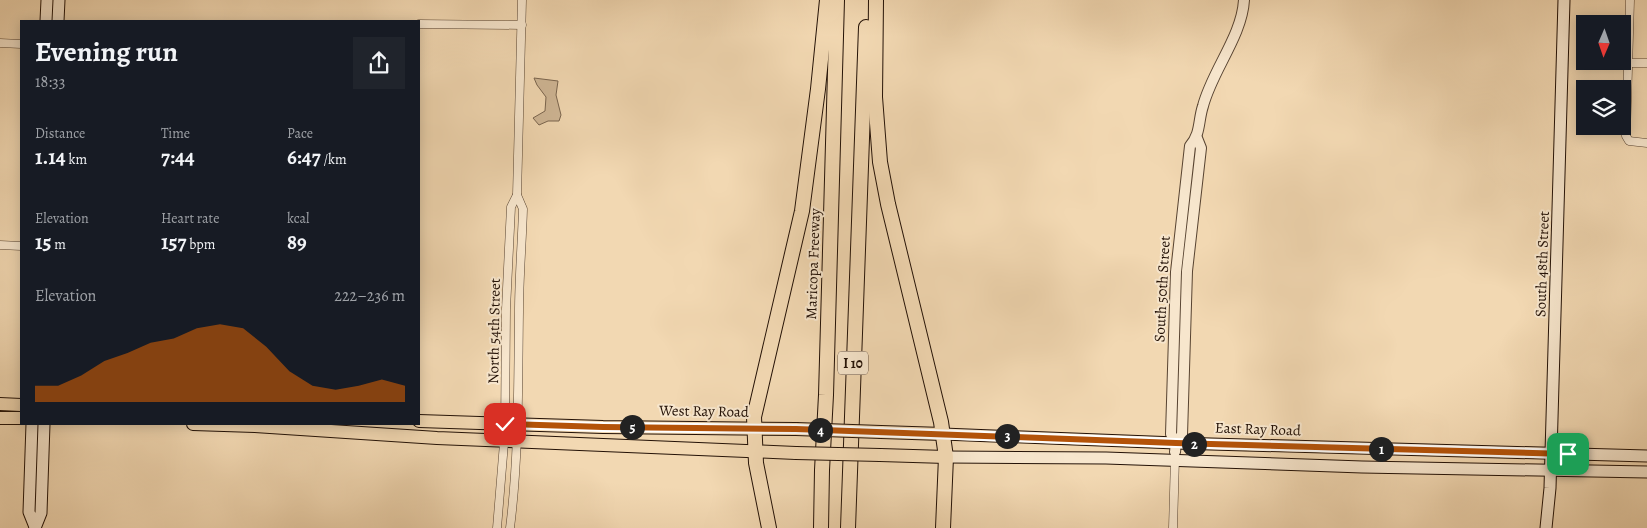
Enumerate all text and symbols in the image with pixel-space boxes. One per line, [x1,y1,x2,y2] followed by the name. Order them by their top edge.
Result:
[1576,15,1631,70] north arrow
[1576,15,1631,135] map controls
[35,33,178,71] text: Evening run
[353,37,405,89] button: share
[35,71,65,93] text: 18:33
[1576,80,1631,135] button: layers
[35,124,85,143] text: Distance
[161,124,190,143] text: Time
[287,124,313,143] text: Pace
[35,143,66,171] text: 1.14
[161,143,195,171] text: 7:44
[287,143,321,171] text: 6:47
[66,150,87,169] text: km
[321,150,347,169] text: /km
[801,208,825,320] street label: Maricopa Freeway
[35,209,89,228] text: Elevation
[161,209,219,228] text: Heart rate
[287,209,309,228] text: kcal
[1530,211,1554,317] street label: South 48th Street
[35,228,52,256] text: 15
[161,228,186,256] text: 157
[287,228,307,256] text: 89
[52,235,66,254] text: m
[186,235,215,254] text: bpm
[1149,235,1175,343] street label: South 50th Street
[483,278,505,384] street label: North 54th Street
[35,285,96,307] text: Elevation
[334,285,405,307] text: 222–236 m
[838,352,868,374] road number: I 10
[658,400,750,422] street label: West Ray Road
[484,403,526,445] pin
[491,410,519,438] icon: check
[620,414,644,440] pin: 5
[630,418,635,437] text: 5
[808,418,832,442] pin: 4
[1215,418,1302,441] street label: East Ray Road
[817,421,824,440] text: 4
[994,424,1020,448] pin: 3
[1004,427,1011,446] text: 3
[1182,432,1206,456] pin: 2
[1547,433,1589,475] pin
[1191,435,1198,454] text: 2
[1368,436,1394,462] pin: 1
[1379,440,1384,459] text: 1
[1554,440,1582,468] icon: arrive

